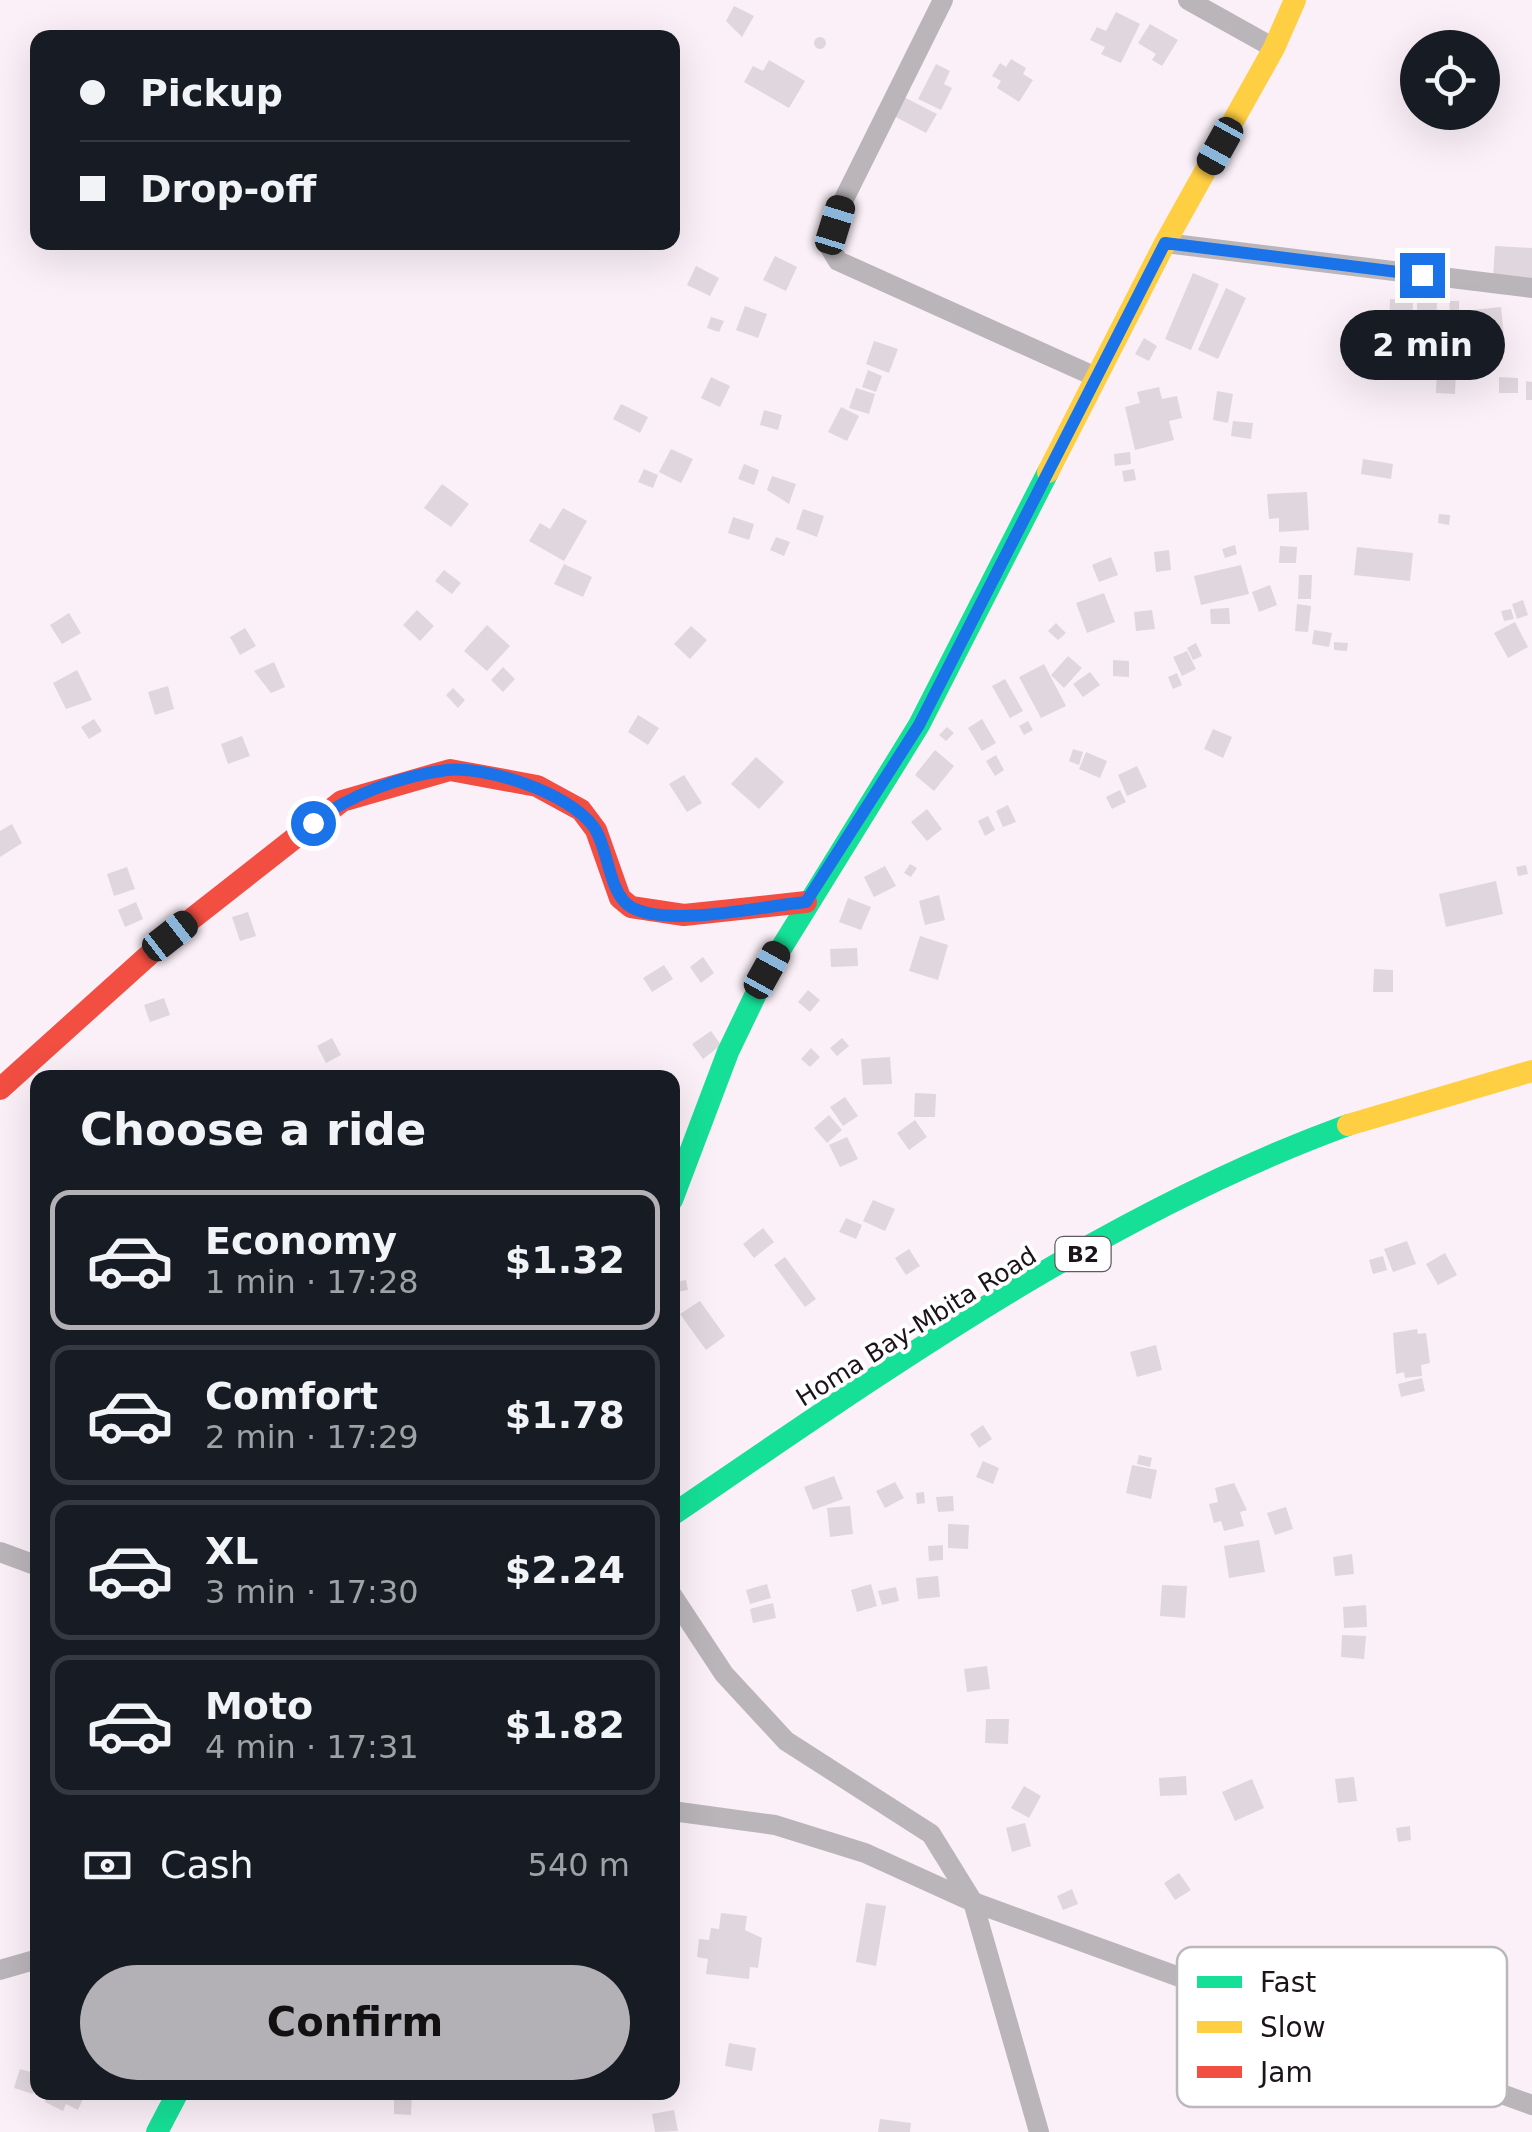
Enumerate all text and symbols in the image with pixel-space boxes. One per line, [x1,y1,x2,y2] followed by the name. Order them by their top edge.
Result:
[1400,30,1500,130] map controls
[1400,30,1500,130] button: locate
[140,71,283,115] text: Pickup
[1192,112,1248,180] car
[140,167,316,211] text: Drop-off
[812,192,858,258] car
[1400,253,1445,298] route end
[1340,310,1504,380] callout: 2 min
[1372,326,1473,364] text: 2 min
[291,801,336,846] route start
[137,906,203,966] car
[739,936,795,1004] car
[80,1103,426,1156] text: Choose a ride
[85,1215,175,1305] icon: car
[205,1219,397,1263] text: Economy
[1056,1237,1110,1271] road number: B2
[505,1238,625,1282] text: $1.32
[791,1241,1042,1412] street label: Homa Bay-Mbita Road
[205,1263,419,1301] text: 1 min · 17:28
[85,1370,175,1460] icon: car
[205,1374,378,1418] text: Comfort
[505,1393,625,1437] text: $1.78
[205,1418,419,1456] text: 2 min · 17:29
[85,1525,175,1615] icon: car
[205,1529,259,1573] text: XL
[505,1548,625,1592] text: $2.24
[205,1573,419,1611] text: 3 min · 17:30
[85,1680,175,1770] icon: car
[205,1684,313,1728] text: Moto
[505,1703,625,1747] text: $1.82
[205,1728,419,1766] text: 4 min · 17:31
[80,1838,135,1893] icon: cash
[160,1843,254,1887] text: Cash
[528,1846,630,1884] text: 540 m
[1177,1947,1507,2107] legend
[80,1965,630,2080] button: Confirm
[1260,1966,1316,1999] text: Fast
[1260,2011,1326,2044] text: Slow
[1258,2056,1313,2089] text: Jam

